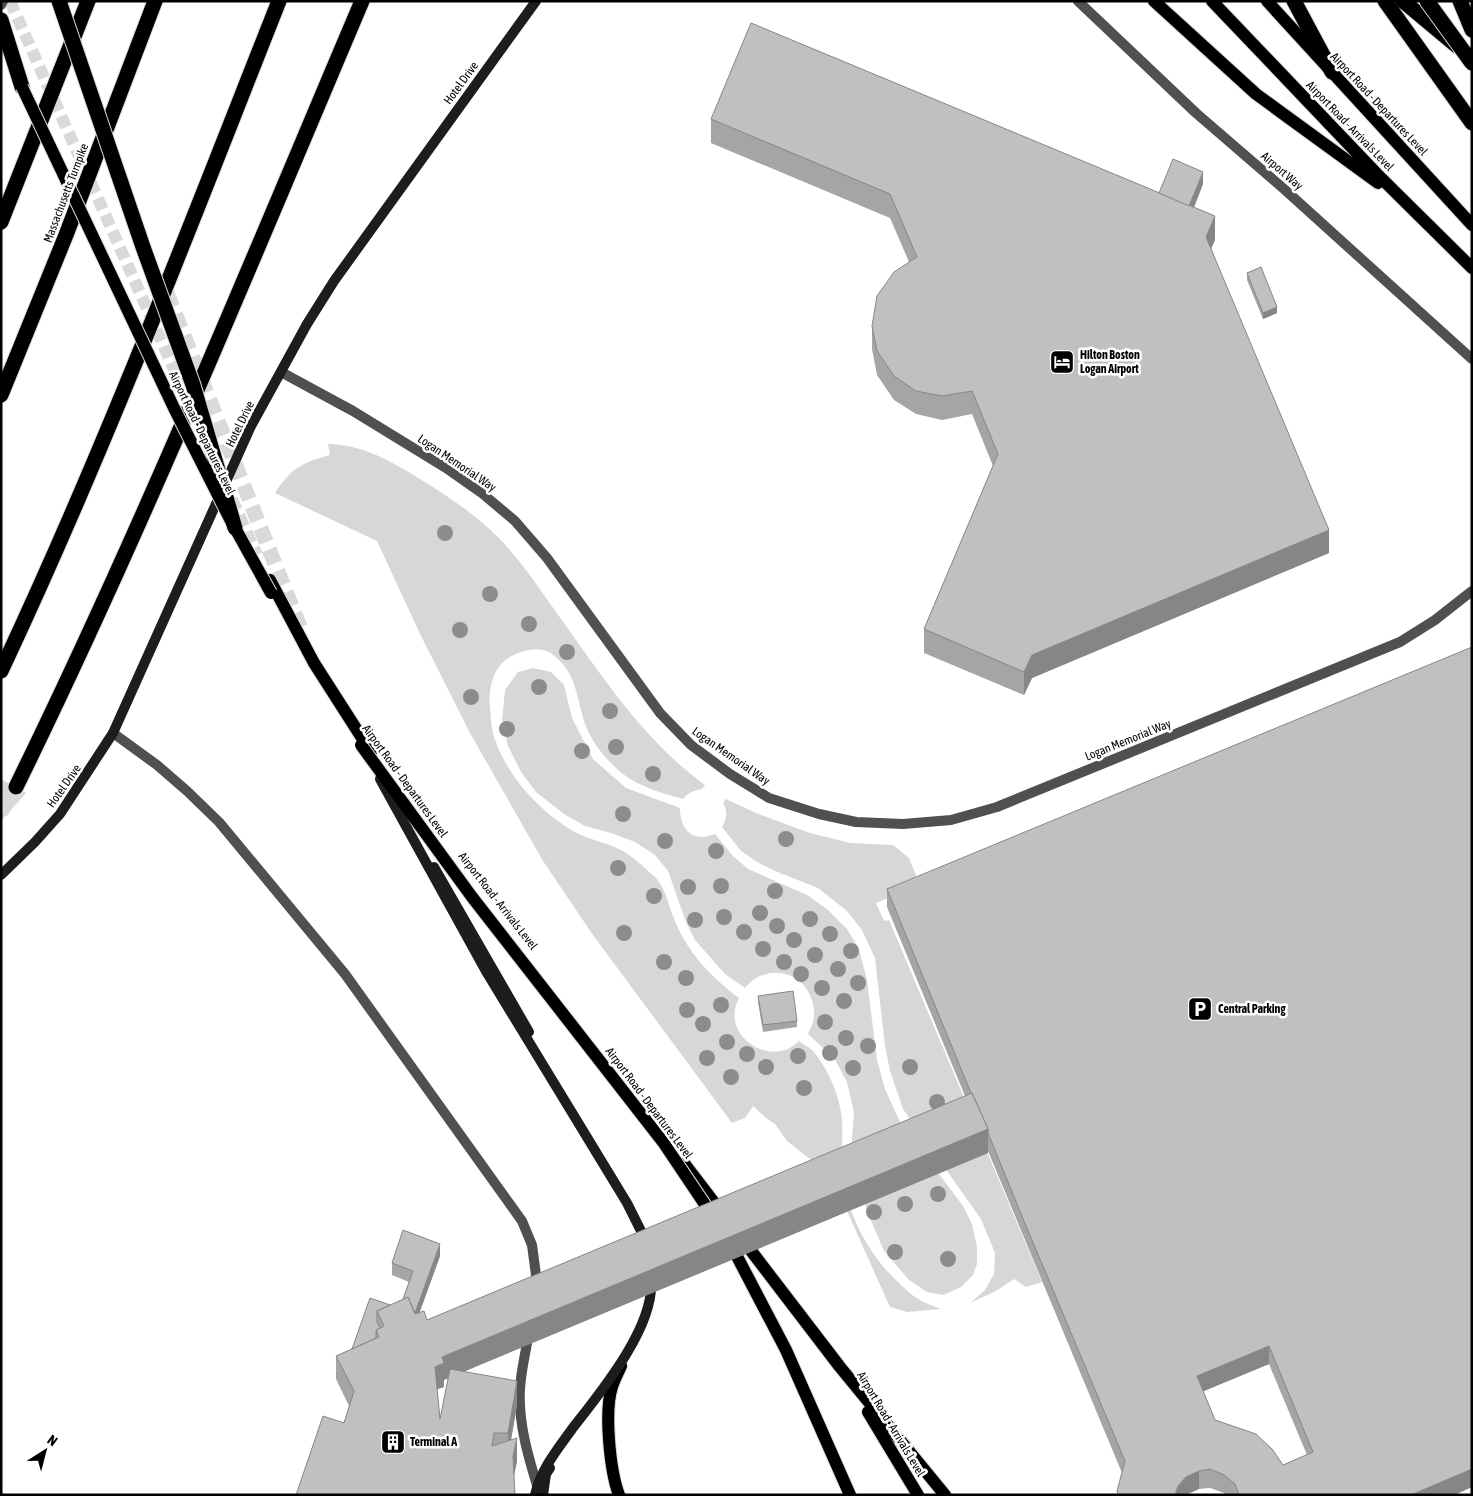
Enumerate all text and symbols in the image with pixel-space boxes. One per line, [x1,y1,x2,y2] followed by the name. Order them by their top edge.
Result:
[1328,50,1431,159] street label: Airport Road - Departures Level
[441,59,481,107] street label: Hotel Drive
[1303,78,1397,175] street label: Airport Road - Arrivals Level
[41,141,91,245] street label: Massachusetts Turnpike
[1258,149,1306,193] street label: Airport Way
[1080,348,1140,376] place label: Hilton Boston Logan Airport
[1049,349,1075,375] hotel icon: Hilton Boston Logan Airport
[166,369,238,498] street label: Airport Road - Departures Level
[223,399,257,449] street label: Hotel Drive
[415,432,499,494] street label: Logan Memorial Way
[1083,716,1173,764] street label: Logan Memorial Way
[359,722,451,841] street label: Airport Road - Departures Level
[689,724,773,788] street label: Logan Memorial Way
[44,762,84,810] street label: Hotel Drive
[456,849,541,953] street label: Airport Road - Arrivals Level
[1187,996,1213,1022] parking icon: Central Parking
[1218,1002,1286,1016] place label: Central Parking
[603,1045,696,1162] street label: Airport Road - Departures Level
[854,1369,928,1480] street label: Airport Road - Arrivals Level
[20,1426,70,1476] north arrow
[380,1429,406,1455] building icon: Terminal A
[45,1432,61,1449] text: N
[410,1435,457,1449] place label: Terminal A

